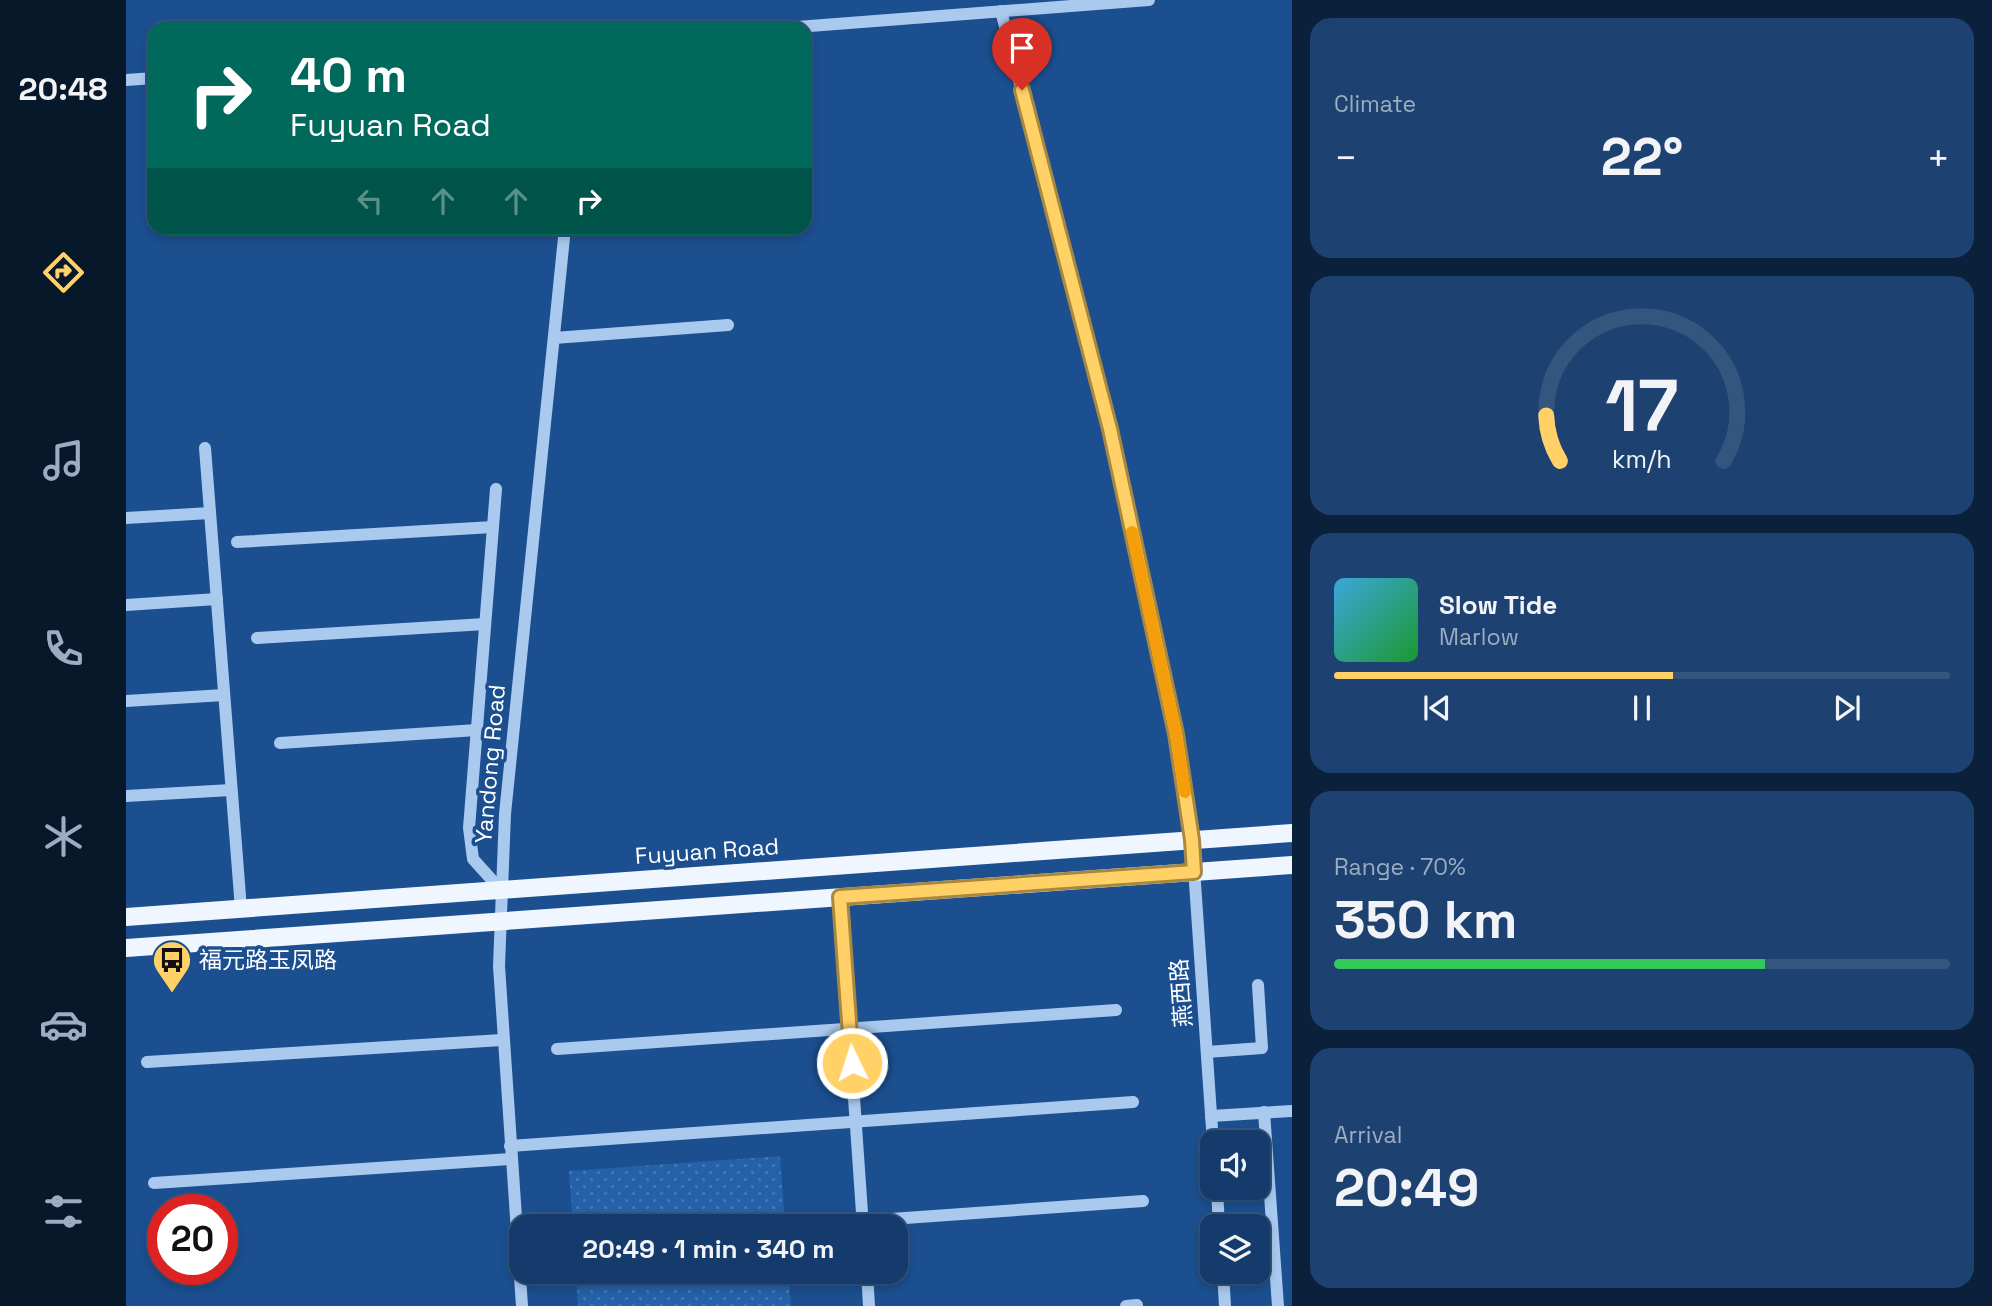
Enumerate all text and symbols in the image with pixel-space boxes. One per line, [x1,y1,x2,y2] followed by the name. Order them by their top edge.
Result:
[992,18,1052,90] pin
[1003,29,1041,67] icon: arrive
[290,44,407,106] text: 40 m
[175,49,266,140] icon: right
[19,69,107,109] text: 20:48
[1334,89,1416,119] text: Climate
[290,105,491,145] text: Fuyuan Road
[1601,124,1683,190] text: 22°
[1334,134,1358,182] text: −
[1926,134,1950,182] text: +
[351,182,389,220] icon: left
[424,182,462,220] icon: ahead
[497,182,535,220] icon: ahead
[570,182,608,220] icon: right
[39,248,88,297] icon: directions
[1605,360,1679,453] text: 17
[39,436,88,485] icon: music
[1612,443,1672,475] text: km/h
[1439,588,1557,622] text: Slow Tide
[1439,622,1519,652] text: Marlow
[39,624,88,673] icon: phone
[468,683,512,845] street label: Yandong Road
[1418,689,1456,727] icon: previous
[1623,689,1661,727] icon: pause
[1828,689,1866,727] icon: next
[39,812,88,861] icon: climate
[634,831,780,871] street label: Fuyuan Road
[1334,852,1466,882] text: Range · 70%
[1334,887,1517,953] text: 350 km
[151,939,193,994] bus stop icon: 福元路玉凤路
[199,945,337,975] place label: 福元路玉凤路
[1164,958,1198,1028] street label: 燕西路
[39,1000,88,1049] icon: car
[815,1026,889,1100] position arrow
[1334,1120,1402,1150] text: Arrival
[1200,1130,1270,1284] map controls
[1200,1130,1270,1200] button: sound
[1334,1155,1479,1221] text: 20:49
[39,1187,88,1236] icon: filters
[147,1194,238,1285] speed limit sign: 20
[1200,1214,1270,1284] button: layers
[583,1232,834,1266] text: 20:49 · 1 min · 340 m

